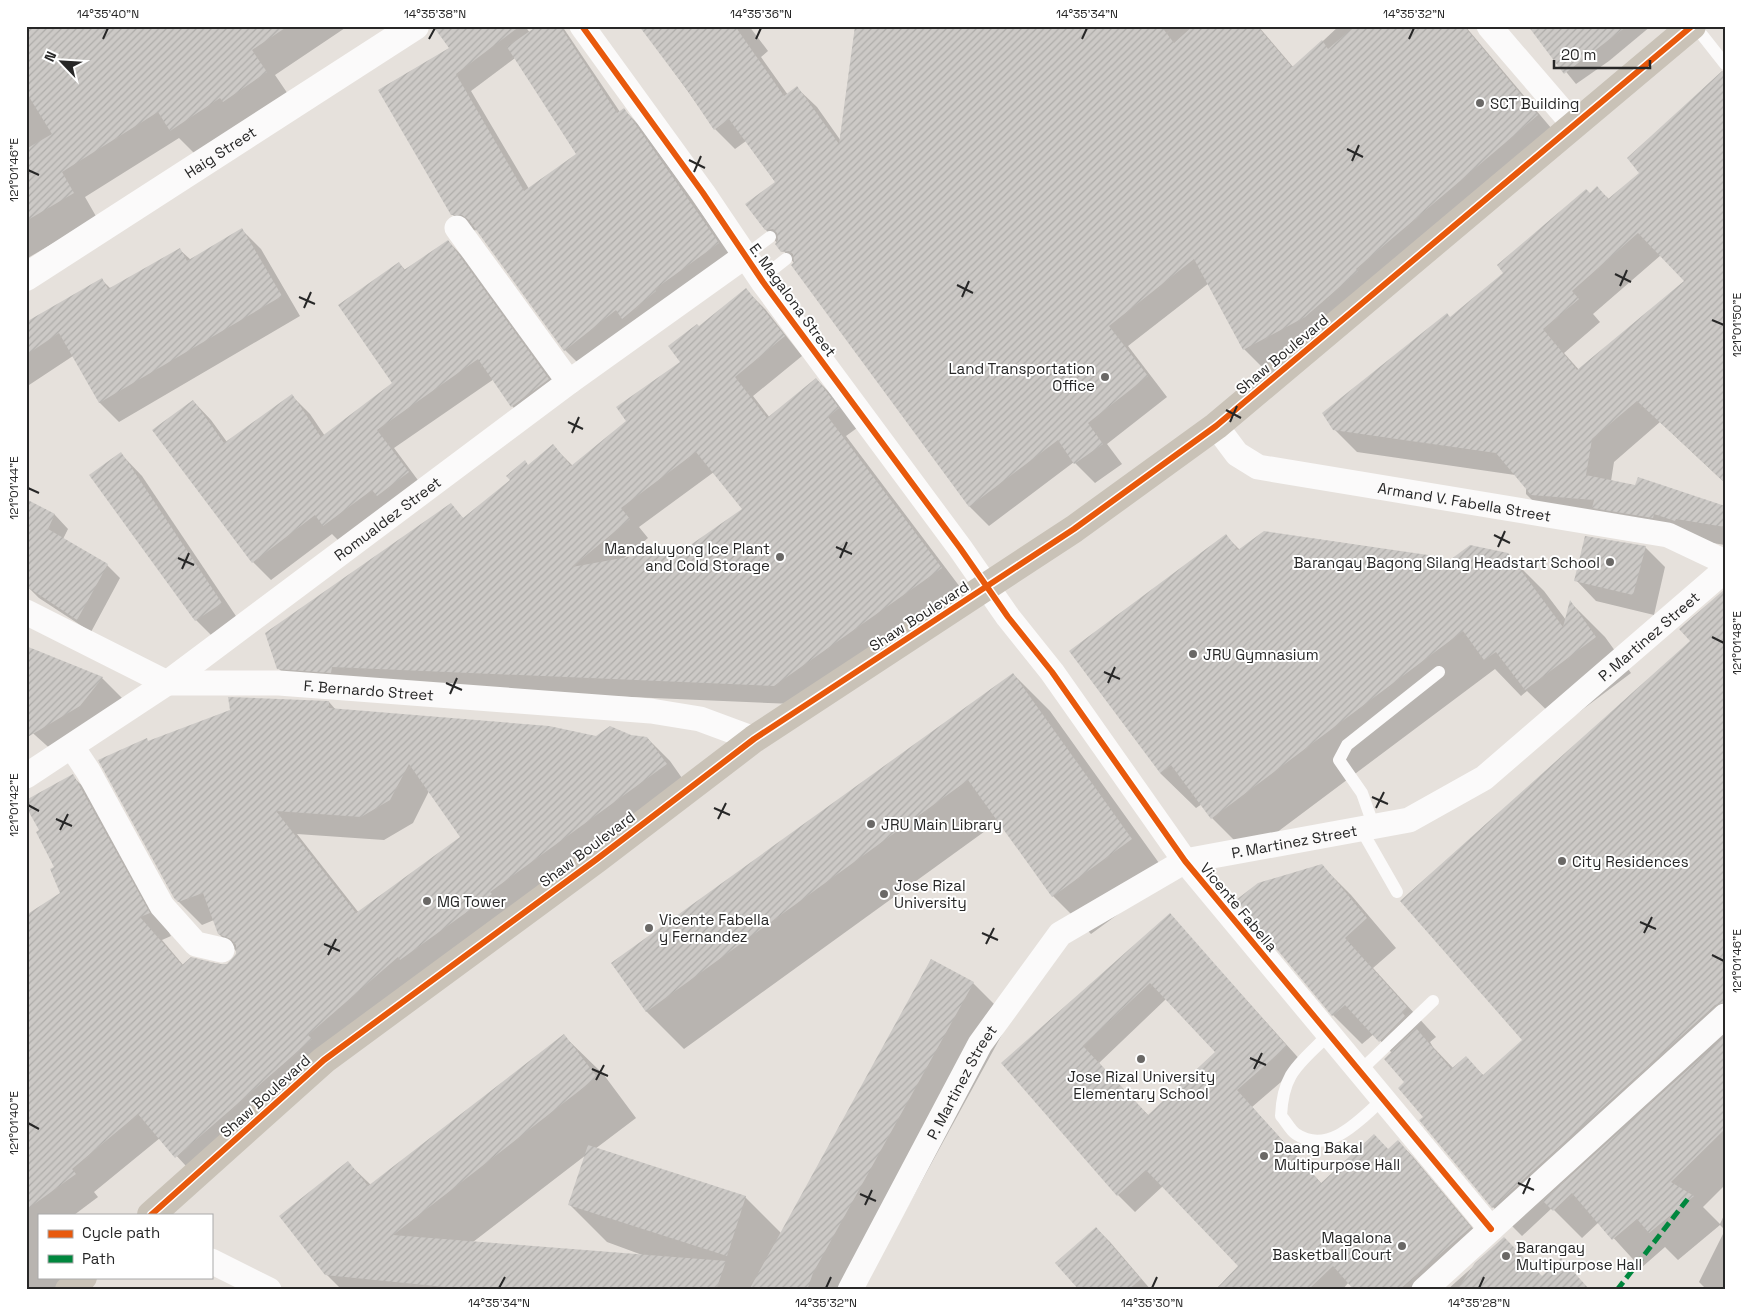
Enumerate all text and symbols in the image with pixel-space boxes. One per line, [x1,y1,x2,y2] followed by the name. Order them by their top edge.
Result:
[77,6,139,22] text: 14°35'40"N
[404,6,466,22] text: 14°35'38"N
[730,6,792,22] text: 14°35'36"N
[1056,6,1118,22] text: 14°35'34"N
[1383,6,1445,22] text: 14°35'32"N
[38,38,88,88] north arrow
[1554,38,1650,70] scale bar
[1561,45,1596,64] text: 20 m
[40,48,60,65] text: N
[1490,94,1579,113] place label: SCT Building
[1474,97,1486,109] marker: SCT Building
[181,122,260,182] street label: Haig Street
[6,138,22,202] text: 121°01'46"E
[745,240,841,361] street label: E. Magalona Street
[1729,293,1745,357] text: 121°01'50"E
[1232,310,1332,398] street label: Shaw Boulevard
[948,359,1095,395] place label: Land Transportation Office
[1099,371,1111,383] marker: Land Transportation Office
[6,456,22,520] text: 121°01'44"E
[330,472,445,564] street label: Romualdez Street
[1376,478,1553,525] street label: Armand V. Fabella Street
[604,539,770,575] place label: Mandaluyong Ice Plant and Cold Storage
[774,551,786,563] marker: Mandaluyong Ice Plant and Cold Storage
[1293,553,1600,572] place label: Barangay Bagong Silang Headstart School
[1604,556,1616,568] marker: Barangay Bagong Silang Headstart School
[866,577,972,655] street label: Shaw Boulevard
[1594,587,1703,685] street label: P. Martinez Street
[1729,611,1745,675] text: 121°01'48"E
[1203,645,1319,664] place label: JRU Gymnasium
[1187,648,1199,660] marker: JRU Gymnasium
[303,675,435,704] street label: F. Bernardo Street
[6,773,22,837] text: 121°01'42"E
[535,807,639,891] street label: Shaw Boulevard
[881,815,1002,834] place label: JRU Main Library
[865,818,877,830] marker: JRU Main Library
[1230,820,1359,862] street label: P. Martinez Street
[1572,852,1689,871] place label: City Residences
[1556,855,1568,867] marker: City Residences
[1196,859,1282,956] street label: Vicente Fabella
[894,876,967,912] place label: Jose Rizal University
[878,888,890,900] marker: Jose Rizal University
[437,892,507,911] place label: MG Tower
[421,895,433,907] marker: MG Tower
[659,910,770,946] place label: Vicente Fabella y Fernandez
[643,922,655,934] marker: Vicente Fabella y Fernandez
[1729,929,1745,993] text: 121°01'46"E
[922,1021,1000,1142] street label: P. Martinez Street
[216,1051,314,1141] street label: Shaw Boulevard
[1135,1053,1147,1065] marker: Jose Rizal University Elementary School
[1067,1067,1215,1103] place label: Jose Rizal University Elementary School
[6,1091,22,1155] text: 121°01'40"E
[1274,1138,1400,1174] place label: Daang Bakal Multipurpose Hall
[1258,1150,1270,1162] marker: Daang Bakal Multipurpose Hall
[38,1214,212,1278] legend
[82,1223,160,1242] text: Cycle path
[1272,1228,1392,1264] place label: Magalona Basketball Court
[1516,1238,1642,1274] place label: Barangay Multipurpose Hall
[1396,1240,1408,1252] marker: Magalona Basketball Court
[82,1249,115,1268] text: Path
[1500,1250,1512,1262] marker: Barangay Multipurpose Hall
[468,1295,530,1311] text: 14°35'34"N
[795,1295,857,1311] text: 14°35'32"N
[1121,1295,1183,1311] text: 14°35'30"N
[1448,1295,1510,1311] text: 14°35'28"N

